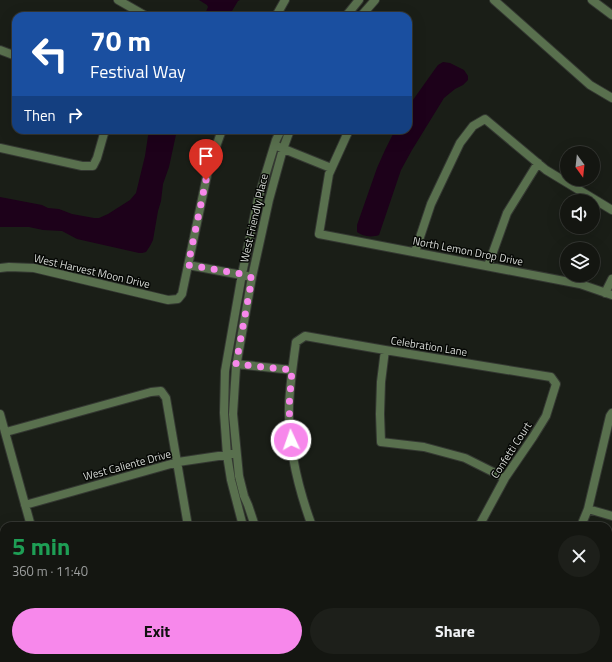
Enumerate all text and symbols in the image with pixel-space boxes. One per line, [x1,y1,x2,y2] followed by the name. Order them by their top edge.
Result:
[90,19,151,62] text: 70 m
[24,28,76,80] icon: left
[90,58,186,85] text: Festival Way
[24,104,56,127] text: Then
[64,104,86,126] icon: right
[189,139,223,180] pin
[195,145,217,167] icon: arrive
[560,146,600,186] north arrow
[560,146,600,282] map controls
[236,172,272,264] street label: West Friendly Place
[560,194,600,234] button: sound
[411,232,525,270] street label: North Lemon Drop Drive
[560,242,600,282] button: layers
[32,250,152,292] street label: West Harvest Moon Drive
[390,332,469,360] street label: Celebration Lane
[270,419,312,461] position arrow
[487,419,535,481] street label: Confetti Court
[81,445,173,484] street label: West Caliente Drive
[12,528,70,564] text: 5 min
[558,535,600,577] button: close
[12,561,88,581] text: 360 m · 11:40
[12,608,302,654] button: Exit
[310,608,600,654] button: Share

